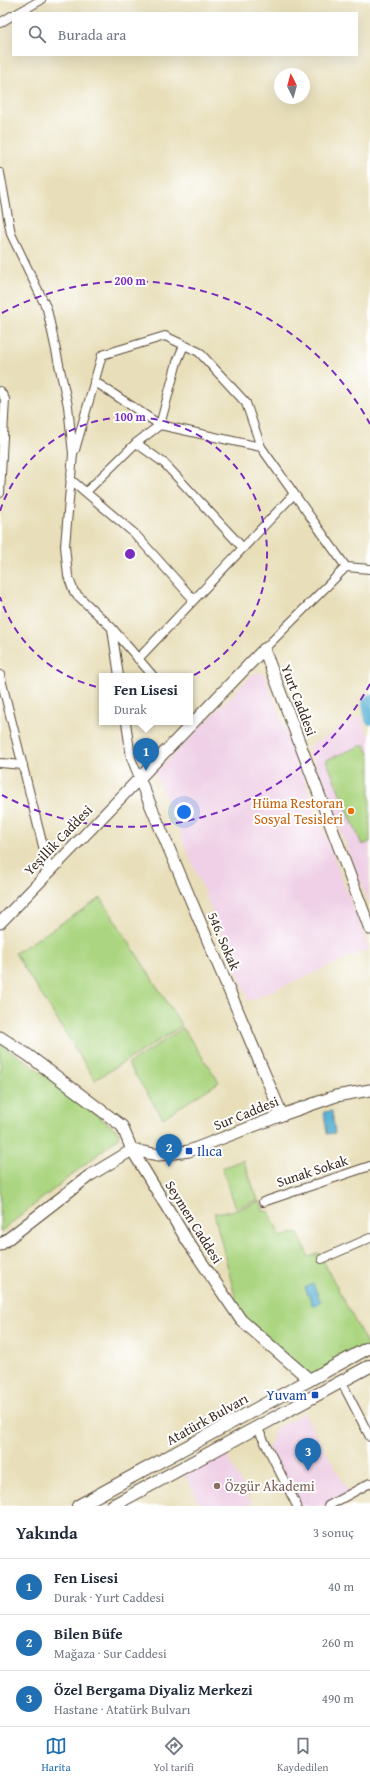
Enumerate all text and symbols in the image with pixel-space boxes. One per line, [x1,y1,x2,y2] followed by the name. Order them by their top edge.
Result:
[12,12,358,56] search box
[26,23,48,45] icon: search
[58,24,126,45] text: Burada ara
[274,68,310,104] north arrow
[114,272,147,289] text: 200 m
[114,408,147,425] text: 100 m
[123,547,137,561] centre of rings
[276,661,322,739] street label: Yurt Caddesi
[99,673,193,725] popup
[114,679,178,700] text: Fen Lisesi
[114,700,147,719] text: Durak
[133,738,159,771] pin: 1
[253,793,343,829] place label: Hüma Restoran Sosyal Tesisleri
[19,800,97,880] street label: Yeşillik Caddesi
[174,802,194,822] your location
[346,806,356,816] marker: Hüma Restoran Sosyal Tesisleri
[203,909,246,974] street label: 546. Sokak
[210,1091,282,1135] street label: Sur Caddesi
[156,1134,182,1167] pin: 2
[197,1141,222,1161] place label: Ilıca
[184,1146,194,1156] marker: Ilıca
[274,1150,351,1192] street label: Sunak Sokak
[160,1177,228,1267] street label: Seymen Caddesi
[266,1385,308,1405] place label: Yuvam
[162,1388,252,1450] street label: Atatürk Bulvarı
[310,1390,320,1400] marker: Yuvam
[295,1438,321,1471] pin: 3
[225,1476,315,1496] place label: Özgür Akademi
[212,1481,222,1491] marker: Özgür Akademi
[16,1520,78,1545] text: Yakında
[313,1523,354,1542] text: 3 sonuç
[54,1567,118,1588] text: Fen Lisesi
[26,1577,32,1596] text: 1
[328,1577,354,1596] text: 40 m
[54,1588,164,1607] text: Durak · Yurt Caddesi
[54,1623,123,1644] text: Bilen Büfe
[26,1633,32,1652] text: 2
[322,1633,354,1652] text: 260 m
[54,1644,167,1663] text: Mağaza · Sur Caddesi
[54,1679,253,1700] text: Özel Bergama Diyaliz Merkezi
[26,1689,32,1708] text: 3
[322,1689,354,1708] text: 490 m
[54,1700,190,1719] text: Hastane · Atatürk Bulvarı
[41,1735,71,1775] tab: Harita
[154,1735,194,1775] tab: Yol tarifi
[277,1735,329,1775] tab: Kaydedilen

